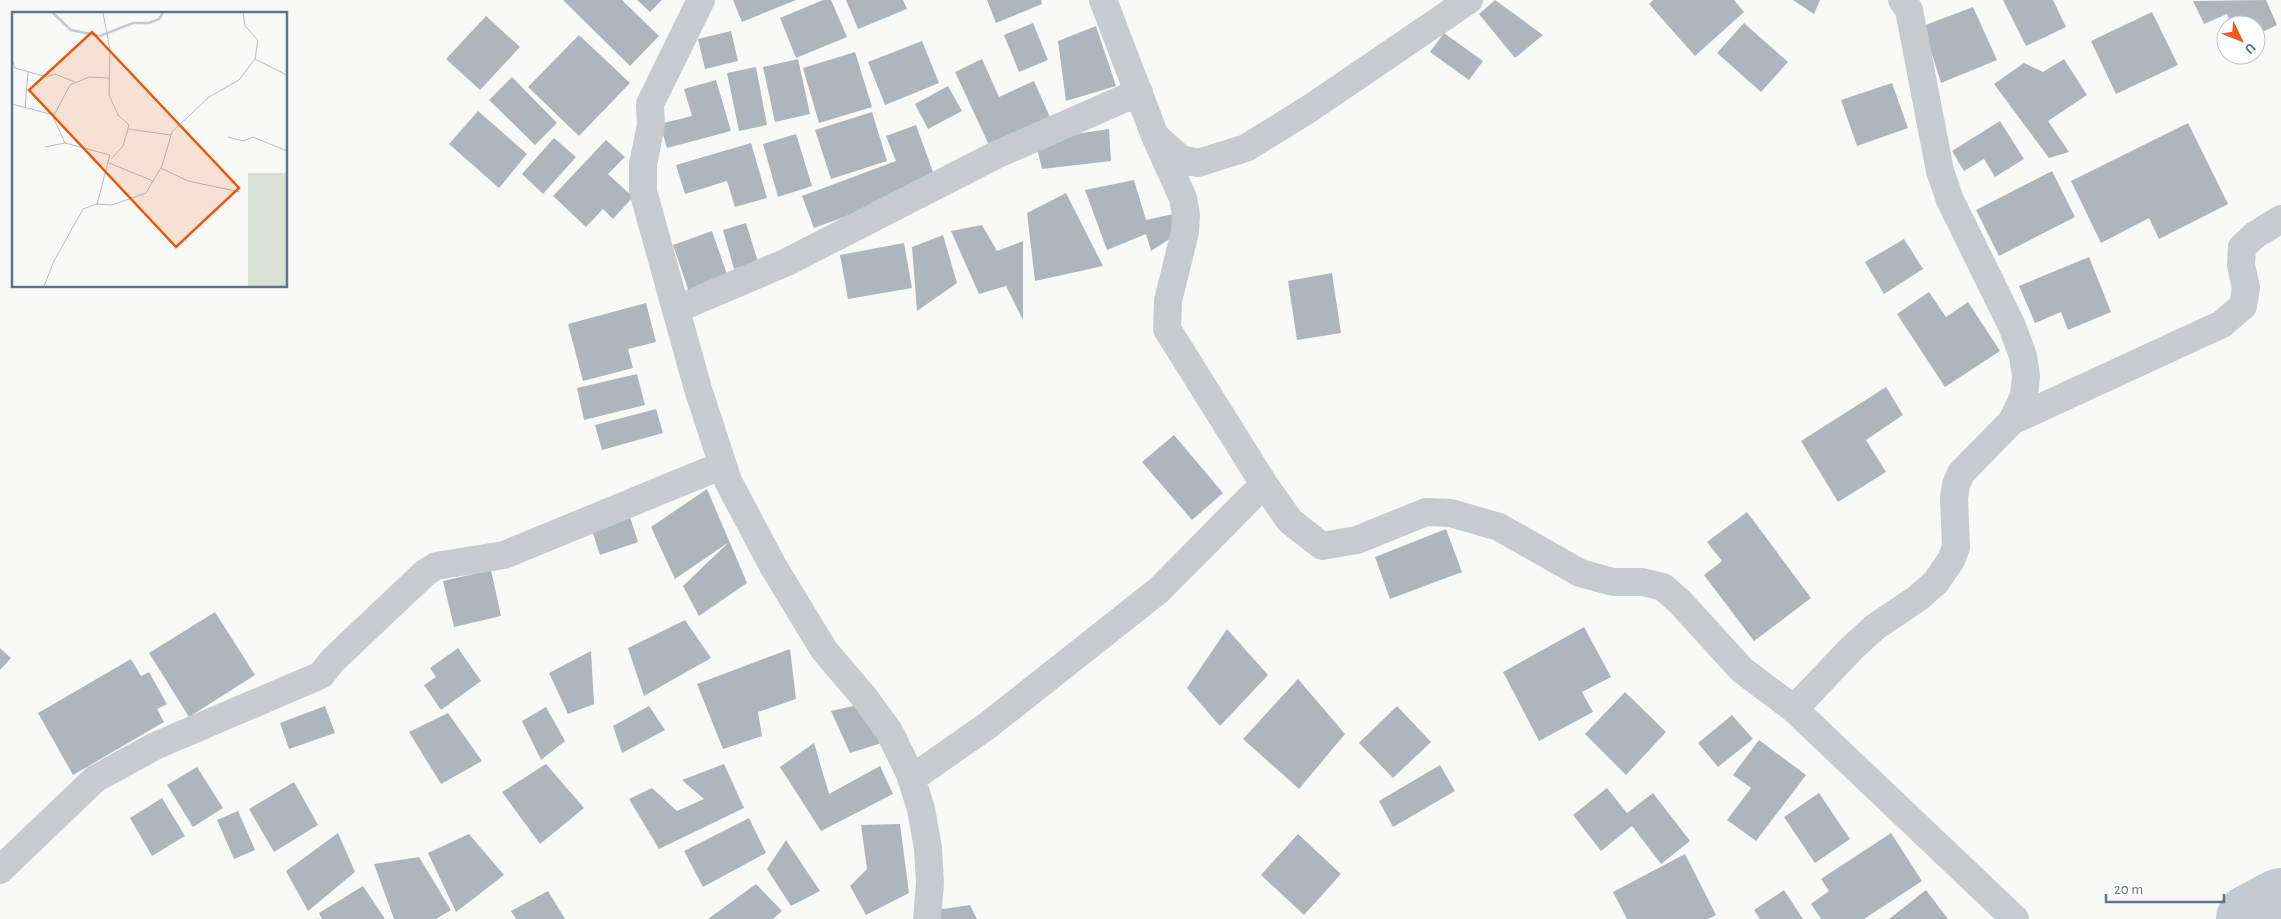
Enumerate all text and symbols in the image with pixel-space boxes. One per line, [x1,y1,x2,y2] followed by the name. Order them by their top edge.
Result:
[12,12,288,288] inset map
[2216,15,2266,65] north arrow
[2242,40,2258,56] text: U
[2106,872,2224,904] scale bar
[2114,882,2143,897] text: 20 m

